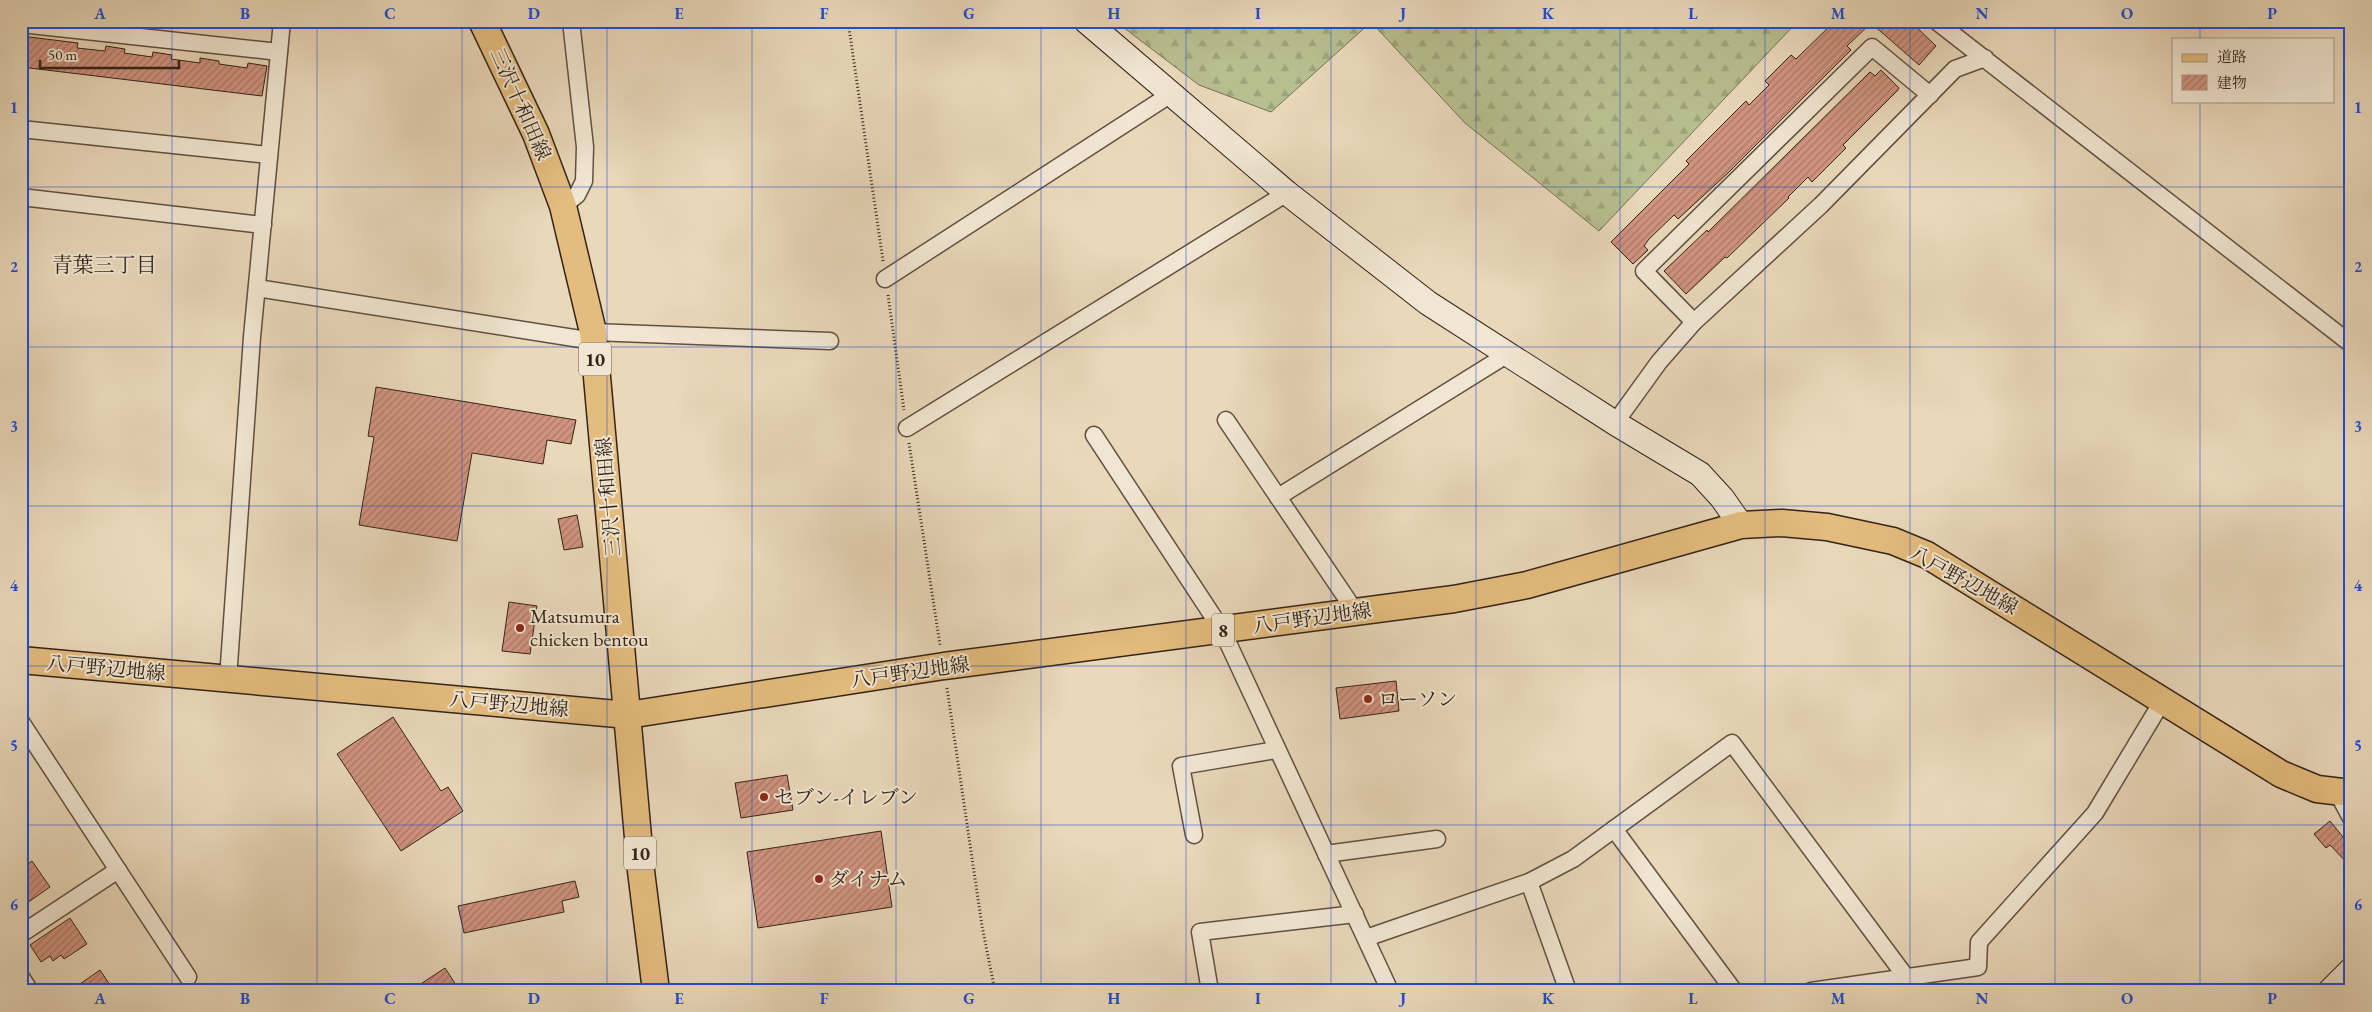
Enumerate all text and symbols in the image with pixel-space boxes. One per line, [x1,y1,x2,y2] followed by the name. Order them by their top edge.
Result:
[93,3,106,24] text: A
[240,3,250,24] text: B
[384,3,396,24] text: C
[528,3,540,24] text: D
[674,3,684,24] text: E
[820,3,829,24] text: F
[963,3,975,24] text: G
[1108,3,1121,24] text: H
[1255,3,1261,24] text: I
[1398,3,1406,24] text: J
[1542,3,1555,24] text: K
[1688,3,1698,24] text: L
[1831,3,1846,24] text: M
[1976,3,1989,24] text: N
[2121,3,2133,24] text: O
[2267,3,2277,24] text: P
[40,38,179,70] scale bar
[2172,38,2334,102] legend
[485,44,557,164] street label: 三沢十和田線
[48,45,77,64] text: 50 m
[2217,47,2247,66] text: 道路
[2217,73,2247,92] text: 建物
[10,97,18,118] text: 1
[2354,97,2362,118] text: 1
[52,251,157,278] district label: 青葉三丁目
[10,256,19,277] text: 2
[2354,256,2363,277] text: 2
[579,342,611,376] road number: 10
[10,416,18,437] text: 3
[2354,416,2362,437] text: 3
[590,436,626,558] street label: 三沢十和田線
[1905,540,2023,620] street label: 八戸野辺地線
[10,575,19,596] text: 4
[2354,575,2363,596] text: 4
[1251,597,1373,639] street label: 八戸野辺地線
[530,603,649,652] place label: Matsumura chicken bentou
[1212,614,1234,646] road number: 8
[514,622,526,634] marker: Matsumura chicken bentou
[45,650,167,686] street label: 八戸野辺地線
[849,651,971,693] street label: 八戸野辺地線
[448,686,570,722] street label: 八戸野辺地線
[1378,686,1457,712] place label: ローソン
[1362,693,1374,705] marker: ローソン
[10,735,18,756] text: 5
[2354,735,2362,756] text: 5
[774,784,918,810] place label: セブン-イレブン
[758,791,770,803] marker: セブン-イレブン
[624,836,656,870] road number: 10
[829,866,908,892] place label: ダイナム
[813,873,825,885] marker: ダイナム
[10,894,19,915] text: 6
[2354,894,2363,915] text: 6
[93,988,106,1009] text: A
[240,988,250,1009] text: B
[384,988,396,1009] text: C
[528,988,540,1009] text: D
[674,988,684,1009] text: E
[820,988,829,1009] text: F
[963,988,975,1009] text: G
[1108,988,1121,1009] text: H
[1255,988,1261,1009] text: I
[1398,988,1406,1009] text: J
[1542,988,1555,1009] text: K
[1688,988,1698,1009] text: L
[1831,988,1846,1009] text: M
[1976,988,1989,1009] text: N
[2121,988,2133,1009] text: O
[2267,988,2277,1009] text: P

